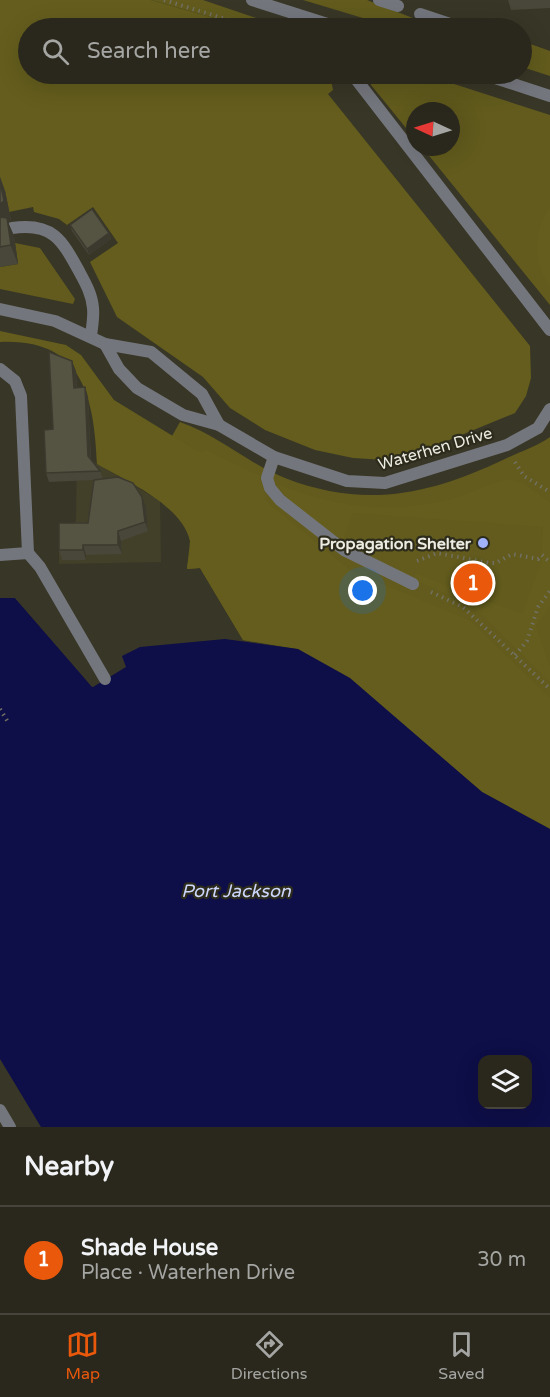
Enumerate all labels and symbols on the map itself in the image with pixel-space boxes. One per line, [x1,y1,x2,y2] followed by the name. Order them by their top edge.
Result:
[406,102,460,156] north arrow
[376,423,495,475] street label: Waterhen Drive
[319,534,472,554] place label: Propagation Shelter
[476,536,490,550] marker: Propagation Shelter
[454,560,492,606] pin: 1
[348,576,377,605] your location
[181,880,292,902] water label: Port Jackson

